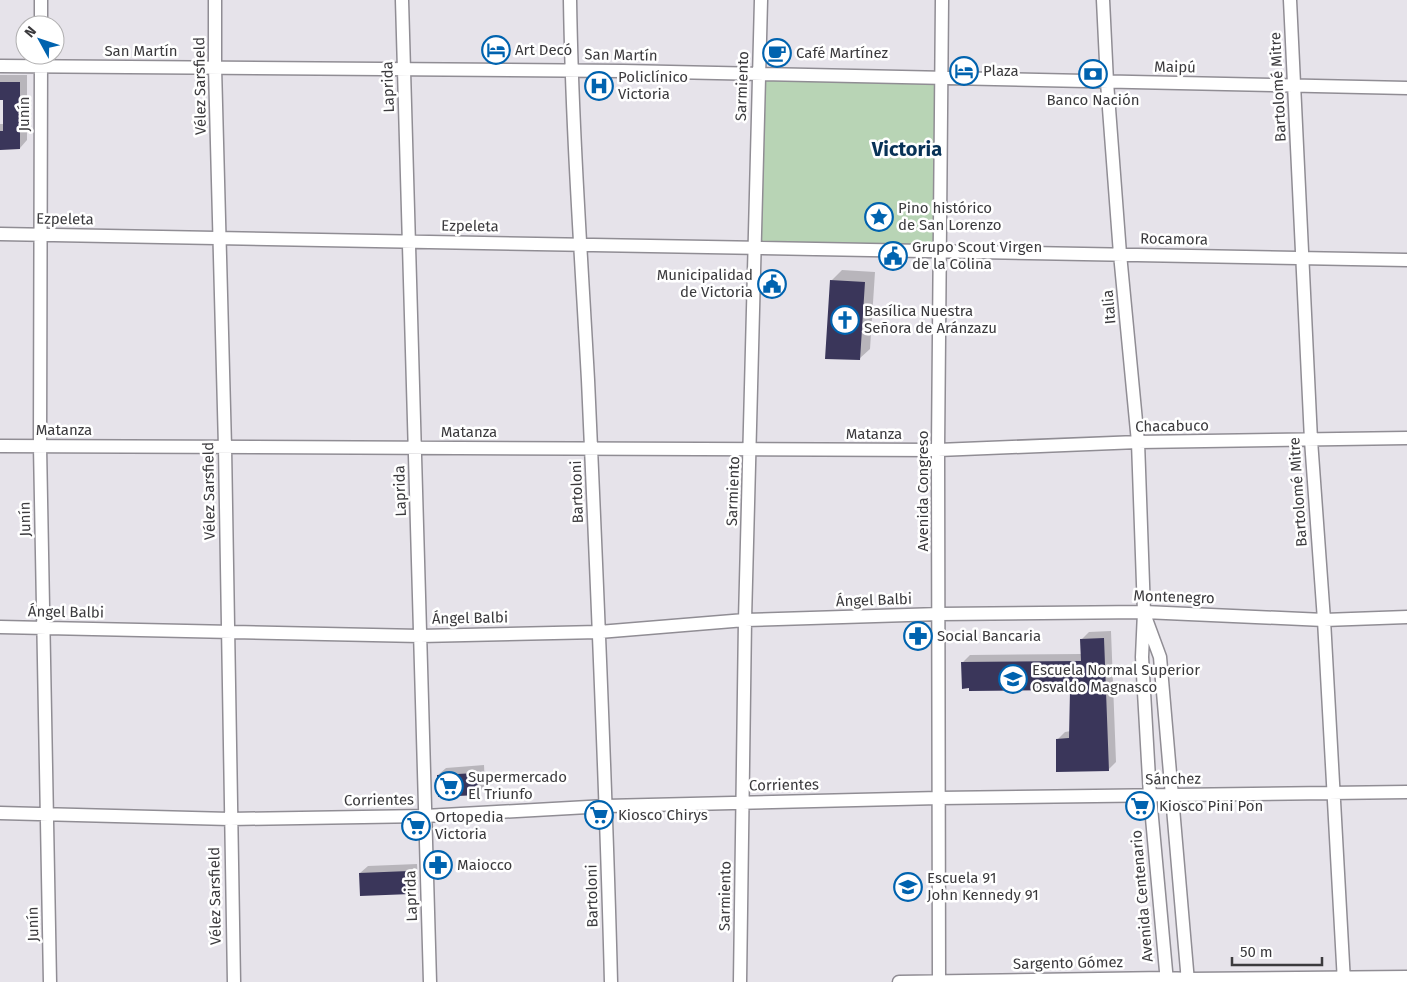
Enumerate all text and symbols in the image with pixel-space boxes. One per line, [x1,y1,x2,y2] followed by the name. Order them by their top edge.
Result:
[15,15,65,65] north arrow
[21,23,40,41] text: N
[1266,32,1290,142] street label: Bartolomé Mitre
[481,35,511,65] hotel icon: Art Decó
[190,37,210,135] street label: Vélez Sarsfield
[762,38,792,68] cafe icon: Café Martínez
[515,41,572,59] place label: Art Decó
[104,42,178,60] street label: San Martín
[796,44,889,62] place label: Café Martínez
[584,45,658,65] street label: San Martín
[732,51,752,121] street label: Sarmiento
[949,56,979,86] hotel icon: Plaza
[1154,58,1196,76] street label: Maipú
[1078,59,1108,89] bank icon: Banco Nación
[378,61,398,113] street label: Laprida
[983,62,1019,80] place label: Plaza
[618,68,688,103] place label: Policlínico Victoria
[584,71,614,101] hospital icon: Policlínico Victoria
[1046,91,1140,109] place label: Banco Nación
[15,96,33,132] street label: Junín
[871,137,942,161] district label: Victoria
[898,199,1002,234] place label: Pino histórico de San Lorenzo
[864,202,894,232] place icon: Pino histórico de San Lorenzo
[36,209,94,229] street label: Ezpeleta
[441,216,499,236] street label: Ezpeleta
[1140,229,1208,249] street label: Rocamora
[912,238,1042,273] place label: Grupo Scout Virgen de la Colina
[878,241,908,271] public building icon: Grupo Scout Virgen de la Colina
[657,266,753,301] place label: Municipalidad de Victoria
[757,269,787,299] public building icon: Municipalidad de Victoria
[1099,289,1119,325] street label: Italia
[864,302,997,337] place label: Basílica Nuestra Señora de Aránzazu
[830,305,860,335] church icon: Basílica Nuestra Señora de Aránzazu
[1135,416,1209,436] street label: Chacabuco
[36,421,92,439] street label: Matanza
[441,423,497,441] street label: Matanza
[846,425,902,443] street label: Matanza
[914,431,932,551] street label: Avenida Congreso
[1285,437,1311,547] street label: Bartolomé Mitre
[199,442,219,540] street label: Vélez Sarsfield
[723,456,743,526] street label: Sarmiento
[567,460,587,524] street label: Bartoloni
[390,465,410,517] street label: Laprida
[16,501,34,537] street label: Junín
[1133,587,1215,607] street label: Montenegro
[836,590,912,610] street label: Ángel Balbi
[28,602,104,622] street label: Ángel Balbi
[432,608,508,628] street label: Ángel Balbi
[903,621,933,651] pharmacy icon: Social Bancaria
[937,627,1041,645] place label: Social Bancaria
[1032,661,1200,696] place label: Escuela Normal Superior Osvaldo Magnasco
[998,664,1028,694] school or university icon: Escuela Normal Superior Osvaldo Magnasco
[468,768,567,803] place label: Supermercado El Triunfo
[1145,770,1201,788] street label: Sánchez
[434,771,464,801] supermarket icon: Supermercado El Triunfo
[749,775,819,795] street label: Corrientes
[344,790,414,810] street label: Corrientes
[1125,791,1155,821] supermarket icon: Kiosco Pini Pon
[1159,797,1263,815] place label: Kiosco Pini Pon
[584,800,614,830] supermarket icon: Kiosco Chirys
[618,806,708,824] place label: Kiosco Chirys
[435,808,504,843] place label: Ortopedia Victoria
[401,811,431,841] supermarket icon: Ortopedia Victoria
[1127,829,1157,963] street label: Avenida Centenario
[205,847,225,945] street label: Vélez Sarsfield
[423,850,453,880] pharmacy icon: Maiocco
[457,856,512,874] place label: Maiocco
[715,861,735,931] street label: Sarmiento
[582,864,602,928] street label: Bartoloni
[927,869,1039,904] place label: Escuela 91 John Kennedy 91
[401,870,421,922] street label: Laprida
[893,872,923,902] school or university icon: Escuela 91 John Kennedy 91
[24,906,42,942] street label: Junín
[1232,934,1322,966] scale bar
[1240,943,1273,961] text: 50 m
[1013,953,1124,973] street label: Sargento Gómez

